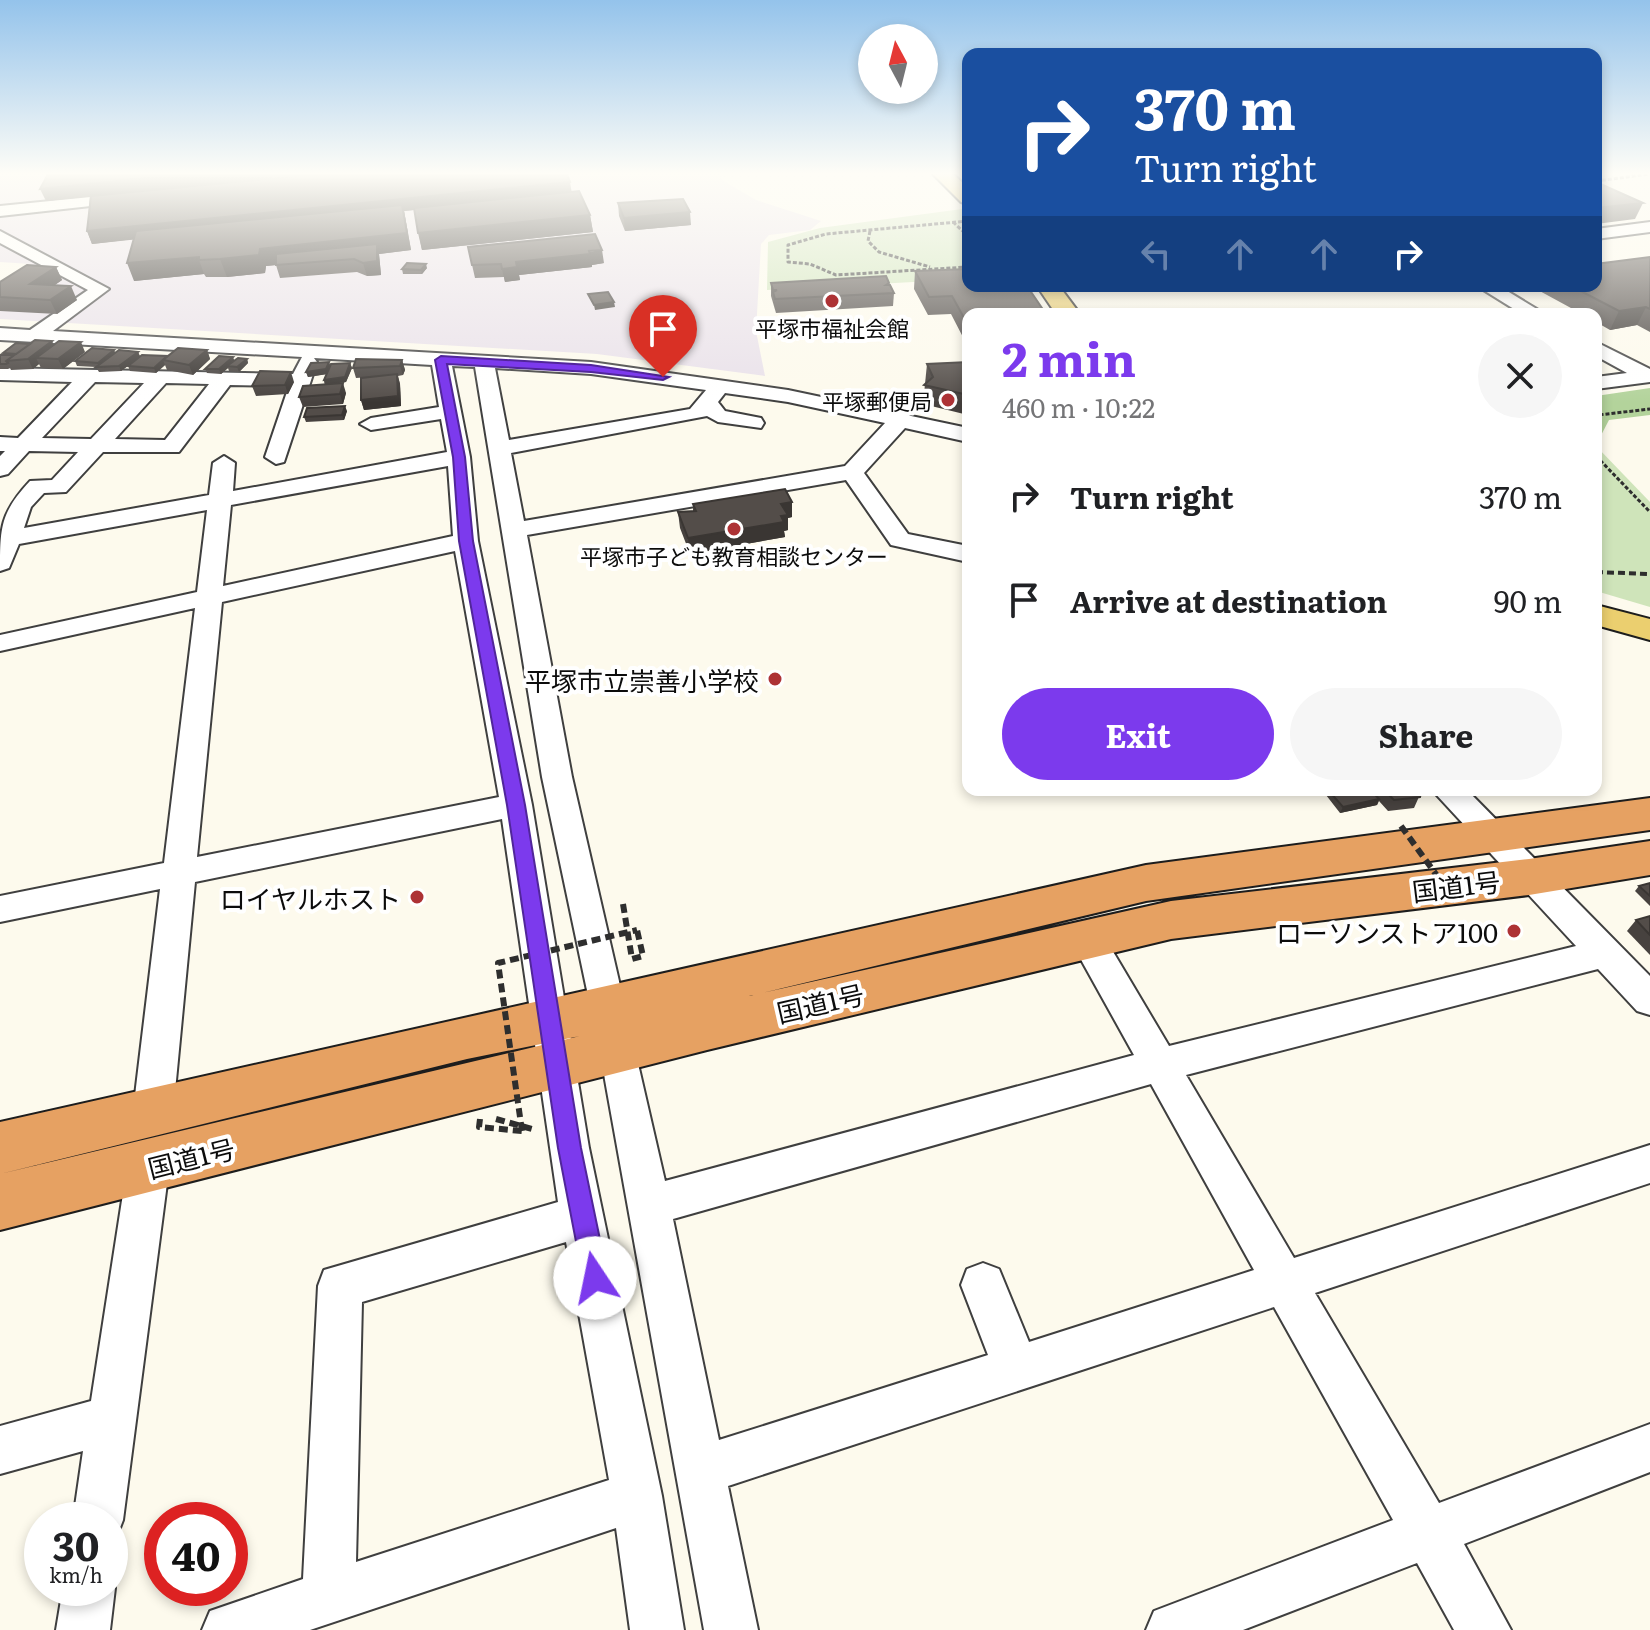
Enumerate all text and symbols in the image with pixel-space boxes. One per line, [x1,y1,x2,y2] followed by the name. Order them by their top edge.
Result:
[858,24,938,104] north arrow
[858,24,938,104] map controls
[1134,64,1296,147] text: 370 m
[1002,80,1106,184] icon: right
[1134,140,1317,193] text: Turn right
[1134,232,1178,276] icon: left
[1218,232,1262,276] icon: ahead
[1302,232,1346,276] icon: ahead
[1386,232,1430,276] icon: right
[823,292,841,310] marker: 平塚市福祉会館
[629,295,697,377] pin
[641,307,685,351] icon: arrive
[755,311,909,344] place label: 平塚市福祉会館
[1002,321,1136,392] text: 2 min
[1478,334,1562,418] button: close
[822,384,932,417] place label: 平塚郵便局
[1002,387,1155,426] text: 460 m · 10:22
[939,391,957,409] marker: 平塚郵便局
[1002,474,1046,518] icon: right
[1070,474,1234,518] text: Turn right
[1479,474,1562,518] text: 370 m
[725,520,743,538] marker: 平塚市子ども教育相談センター
[580,539,888,572] place label: 平塚市子ども教育相談センター
[1002,578,1046,622] icon: arrive
[1070,578,1387,622] text: Arrive at destination
[1494,578,1562,622] text: 90 m
[525,660,759,699] place label: 平塚市立崇善小学校
[766,670,784,688] marker: 平塚市立崇善小学校
[1002,688,1274,780] button: Exit
[1290,688,1562,780] button: Share
[1410,860,1502,910] street label: 国道1号
[220,878,401,917] place label: ロイヤルホスト
[408,888,426,906] marker: ロイヤルホスト
[1276,912,1498,951] place label: ローソンストア100
[1505,922,1523,940] marker: ローソンストア100
[772,973,868,1031] street label: 国道1号
[143,1127,239,1187] street label: 国道1号
[553,1236,637,1320] position arrow
[144,1502,248,1606] speed limit sign: 40
[53,1514,99,1573] text: 30
[49,1559,103,1589] text: km/h

